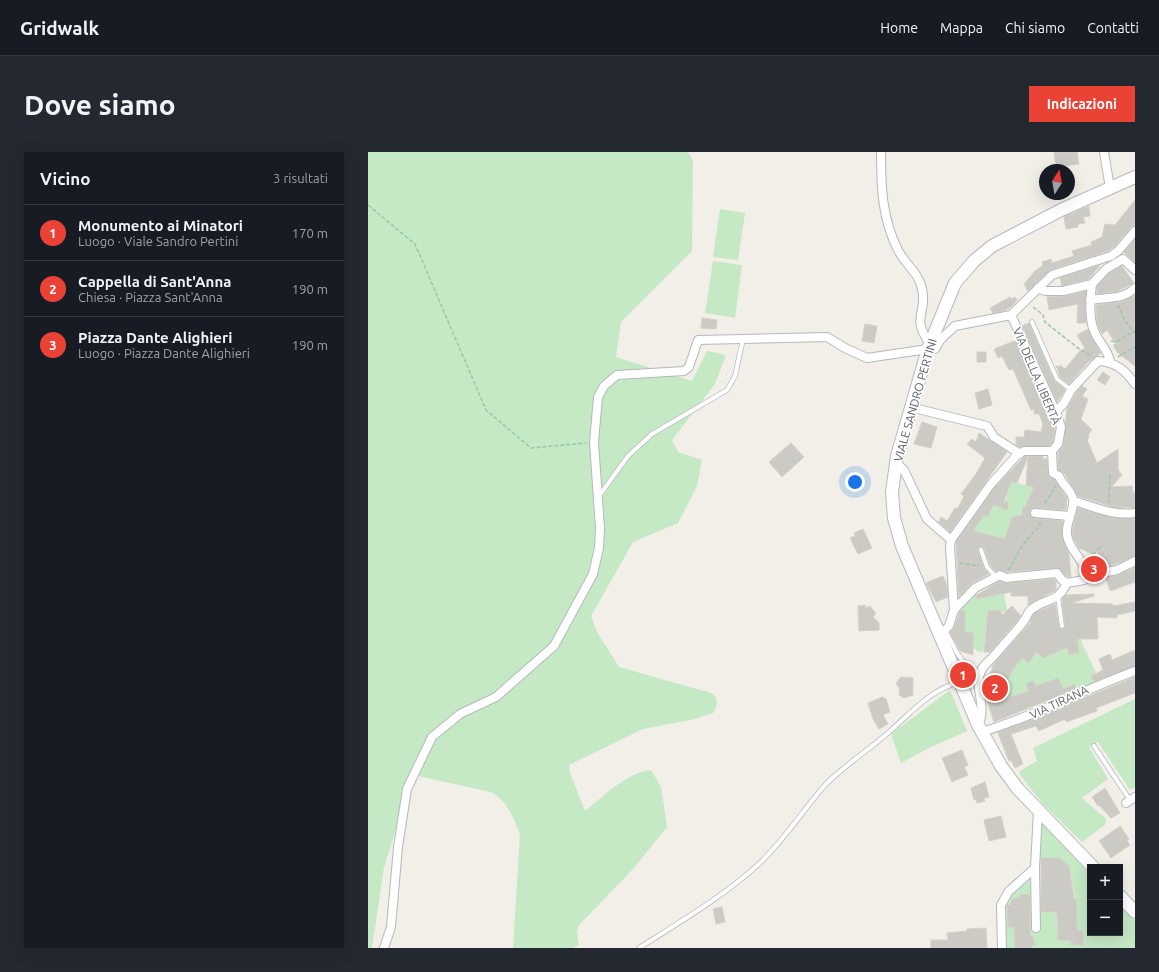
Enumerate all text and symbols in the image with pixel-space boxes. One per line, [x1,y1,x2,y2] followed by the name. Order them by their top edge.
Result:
[20,17,99,39] text: Gridwalk
[880,20,918,36] text: Home
[940,20,983,36] text: Mappa
[1005,20,1065,36] text: Chi siamo
[1087,20,1139,36] text: Contatti
[1029,86,1135,122] button: Indicazioni
[24,89,176,120] text: Dove siamo
[1039,164,1075,200] north arrow
[40,169,90,188] text: Vicino
[273,171,328,185] text: 3 risultati
[78,217,243,234] text: Monumento ai Minatori
[49,226,57,240] text: 1
[292,226,328,240] text: 170 m
[78,234,238,248] text: Luogo · Viale Sandro Pertini
[78,273,231,290] text: Cappella di Sant'Anna
[49,282,57,296] text: 2
[292,282,328,296] text: 190 m
[78,290,223,304] text: Chiesa · Piazza Sant'Anna
[1011,325,1063,427] street label: VIA DELLA LIBERTÀ
[78,329,232,346] text: Piazza Dante Alighieri
[891,337,939,463] street label: VIALE SANDRO PERTINI
[49,338,57,352] text: 3
[292,338,328,352] text: 190 m
[78,346,250,360] text: Luogo · Piazza Dante Alighieri
[845,472,865,492] your location
[1081,554,1107,584] pin: 3
[950,660,976,690] pin: 1
[982,673,1008,703] pin: 2
[1028,683,1090,721] street label: VIA TIRANA
[1087,864,1123,936] map controls
[1087,864,1123,900] button: +
[1087,900,1123,936] button: −

